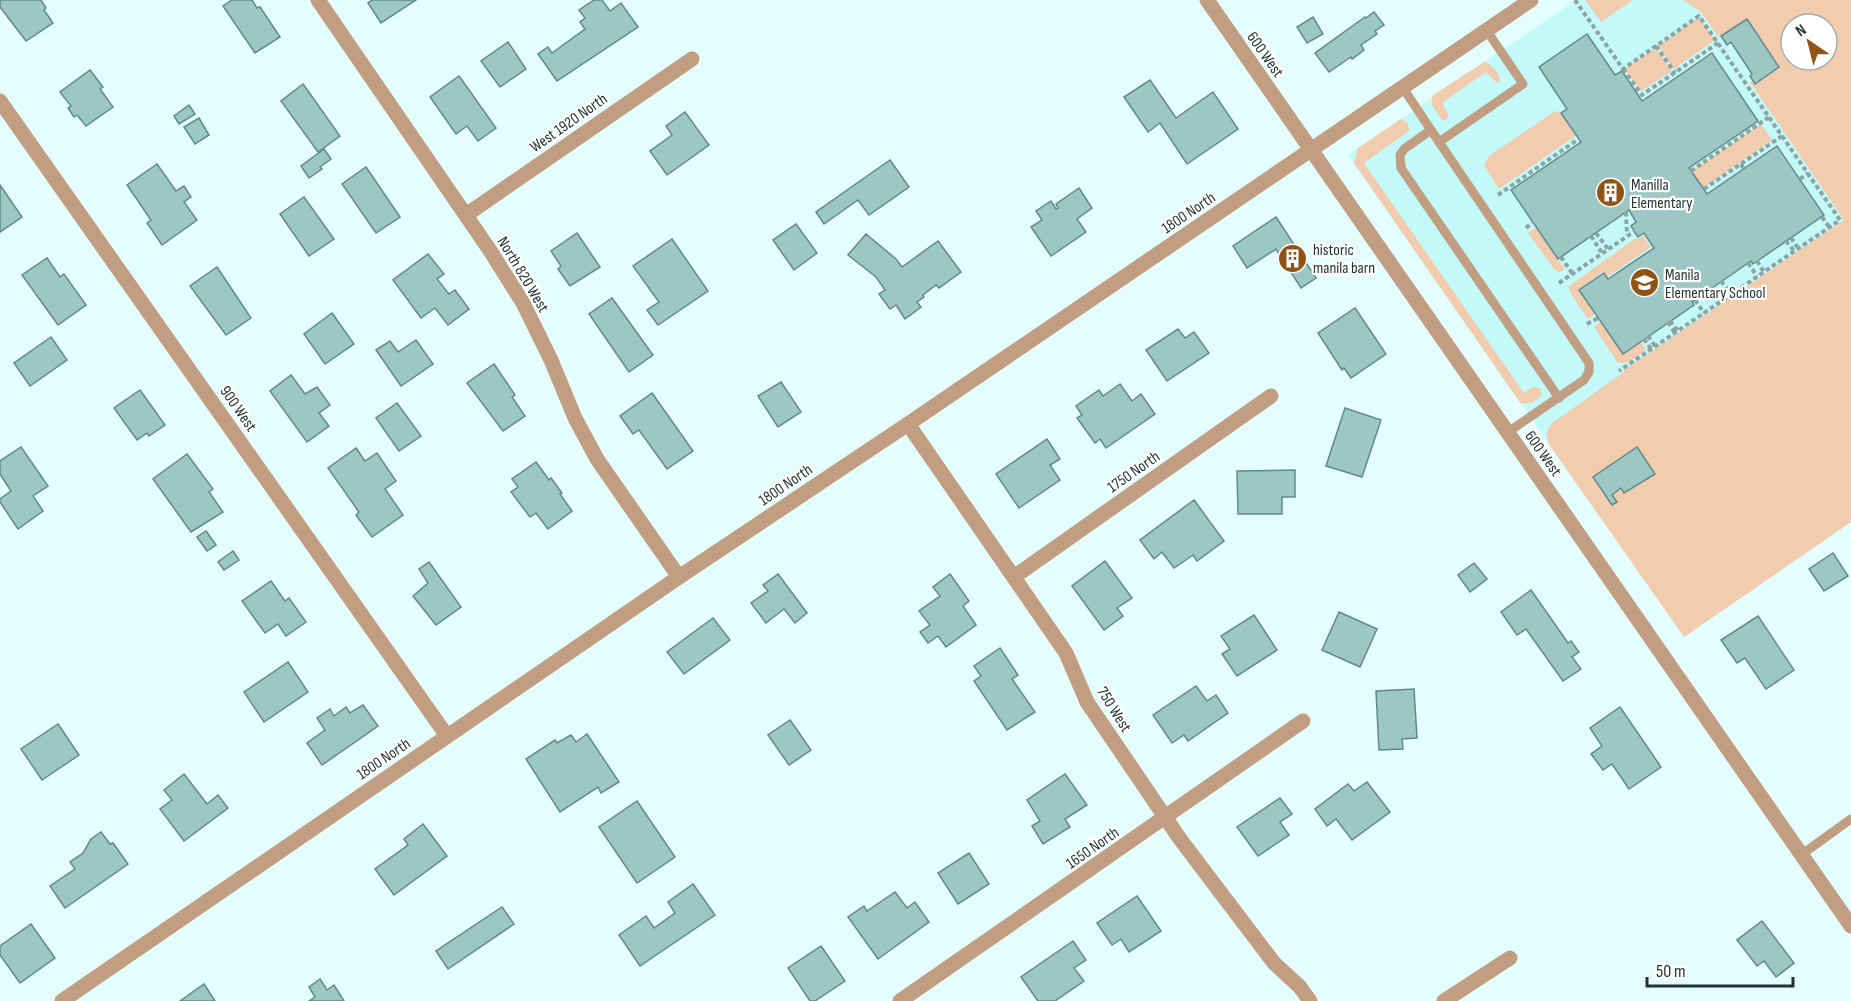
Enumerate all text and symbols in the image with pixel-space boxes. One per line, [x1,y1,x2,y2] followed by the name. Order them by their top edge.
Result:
[1779,12,1839,72] north arrow
[1792,21,1810,41] text: N
[1242,29,1287,81] street label: 600 West
[527,90,611,157] street label: West 1920 North
[1631,176,1693,213] place label: Manilla Elementary
[1594,177,1626,209] building icon: Manilla Elementary
[1158,188,1219,238] street label: 1800 North
[493,234,553,316] street label: North 820 West
[1313,241,1375,278] place label: historic manila barn
[1276,242,1308,274] building icon: historic manila barn
[1665,266,1765,303] place label: Manila Elementary School
[1628,267,1660,299] school or university icon: Manila Elementary School
[215,382,260,435] street label: 900 West
[1520,428,1565,480] street label: 600 West
[1104,447,1164,497] street label: 1750 North
[755,460,816,510] street label: 1800 North
[1093,684,1135,736] street label: 750 West
[353,734,414,784] street label: 1800 North
[1063,823,1123,873] street label: 1650 North
[1647,950,1792,988] scale bar
[1656,961,1686,982] text: 50 m

